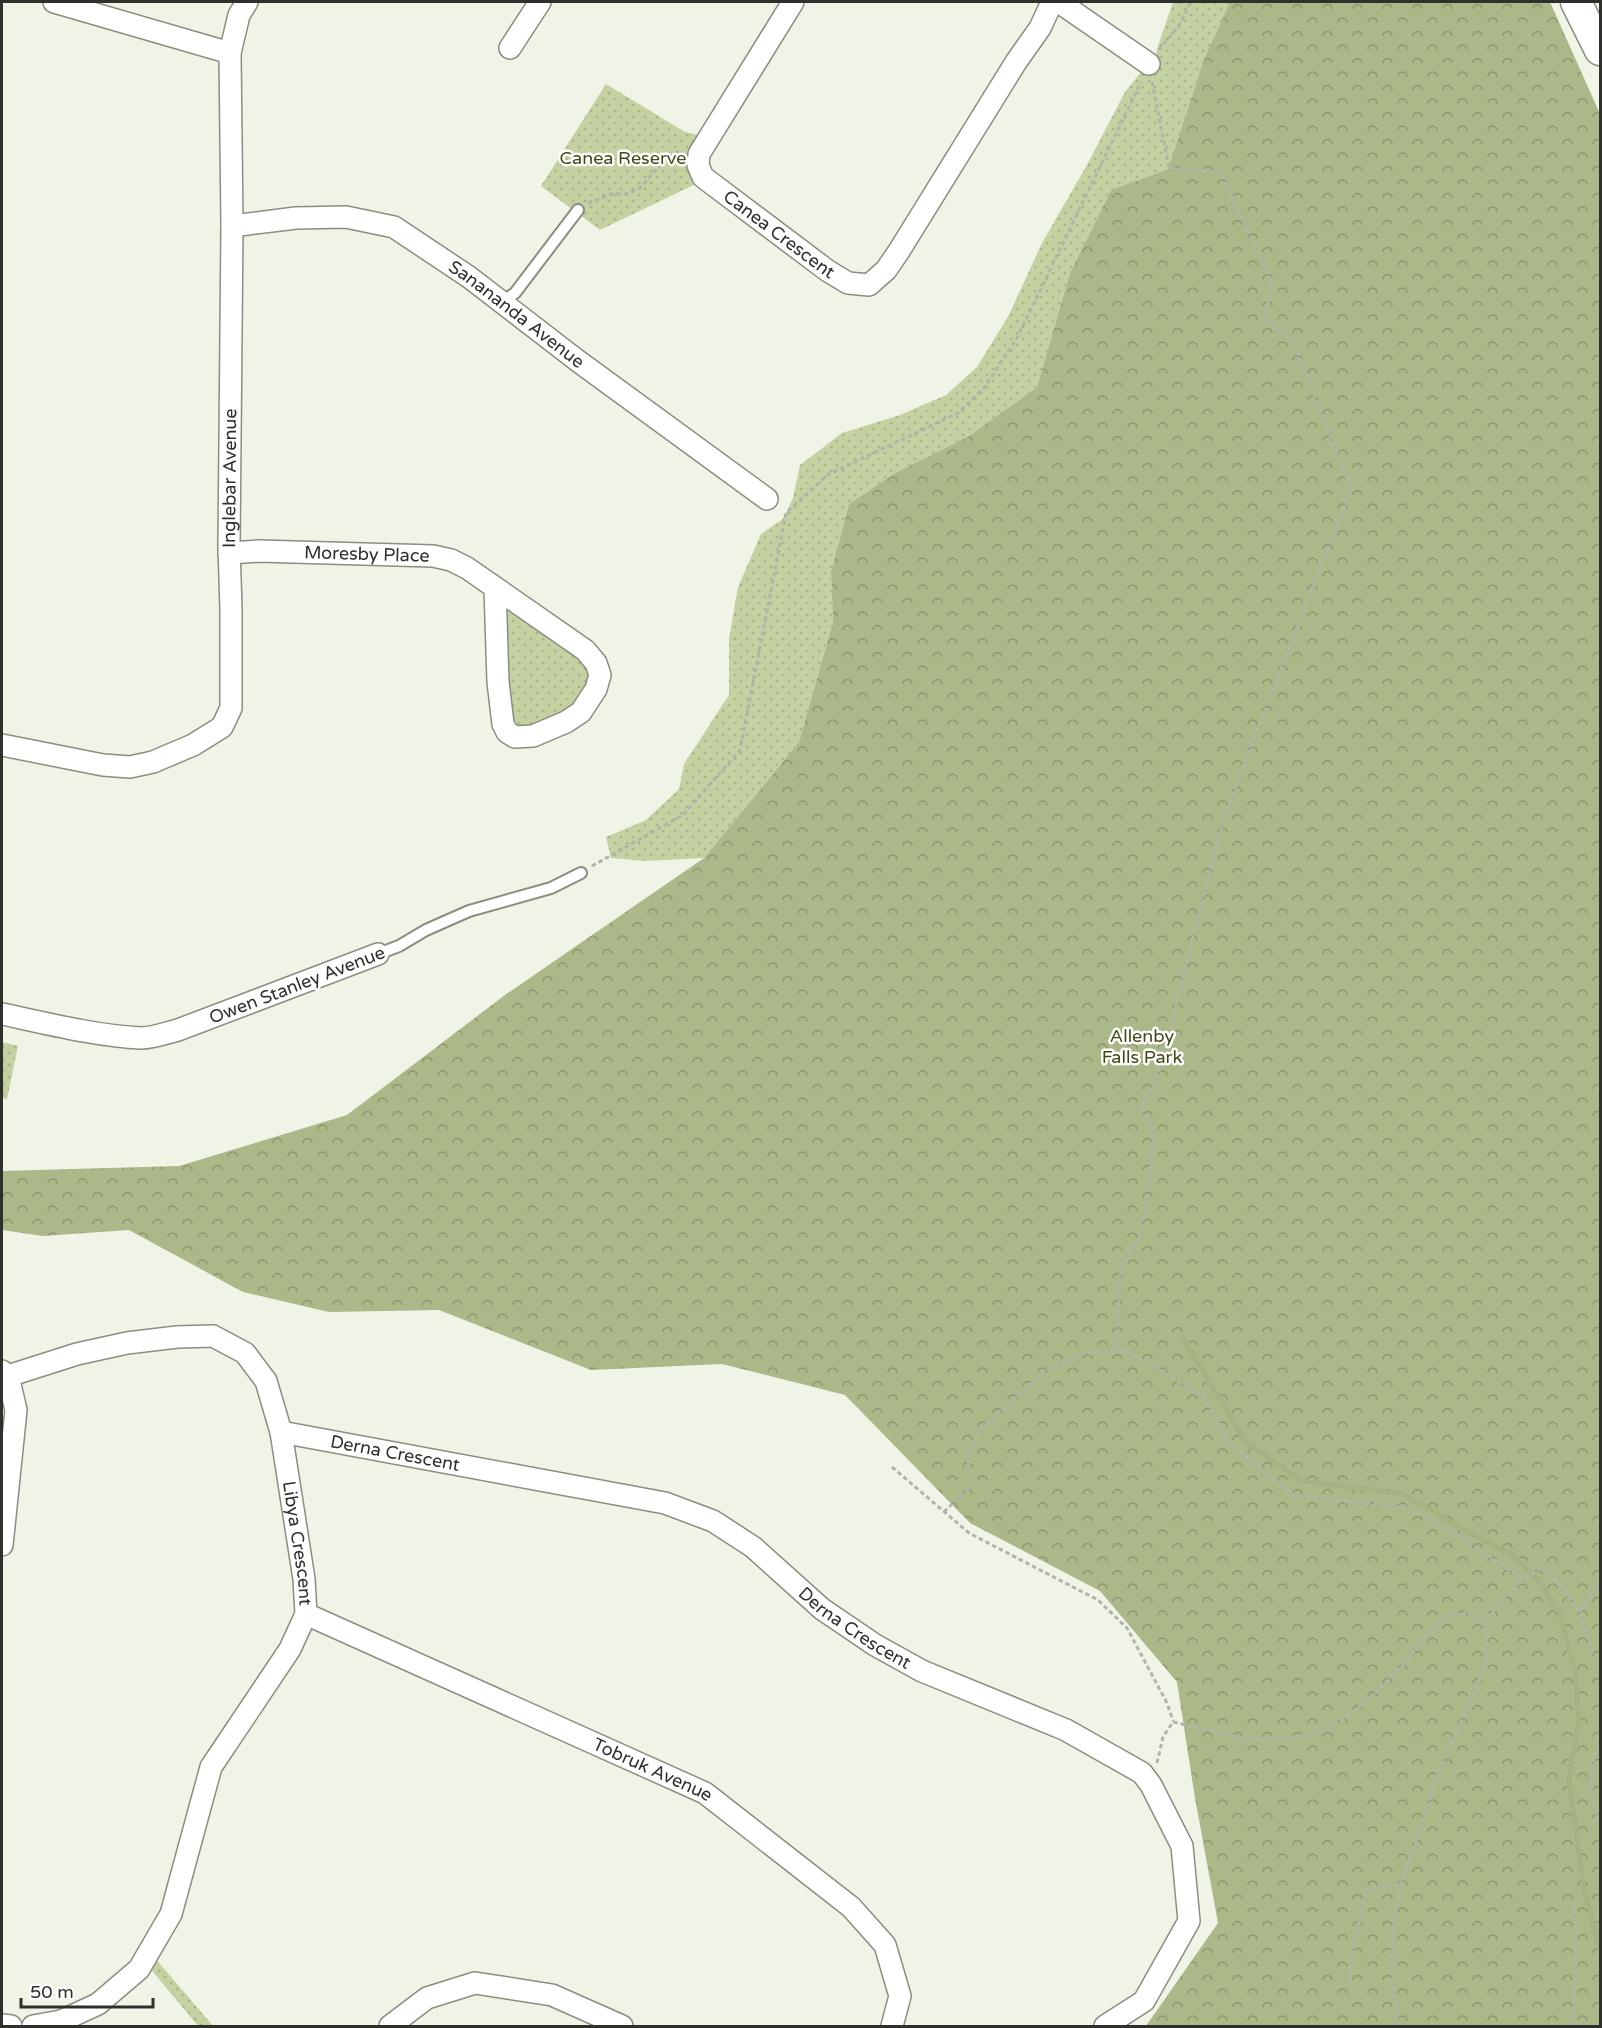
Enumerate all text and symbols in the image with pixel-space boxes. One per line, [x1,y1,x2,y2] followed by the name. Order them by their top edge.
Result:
[560,147,686,169] park label: Canea Reserve
[719,185,839,283] street label: Canea Crescent
[444,256,589,373] street label: Sanananda Avenue
[218,408,241,548] street label: Inglebar Avenue
[304,541,430,567] street label: Moresby Place
[206,941,388,1029] street label: Owen Stanley Avenue
[1102,1025,1182,1068] park label: Allenby Falls Park
[329,1430,462,1476] street label: Derna Crescent
[278,1479,317,1606] street label: Libya Crescent
[794,1582,915,1674] street label: Derna Crescent
[589,1733,717,1806] street label: Tobruk Avenue
[21,1971,153,2009] scale bar
[30,1981,74,2003] text: 50 m

